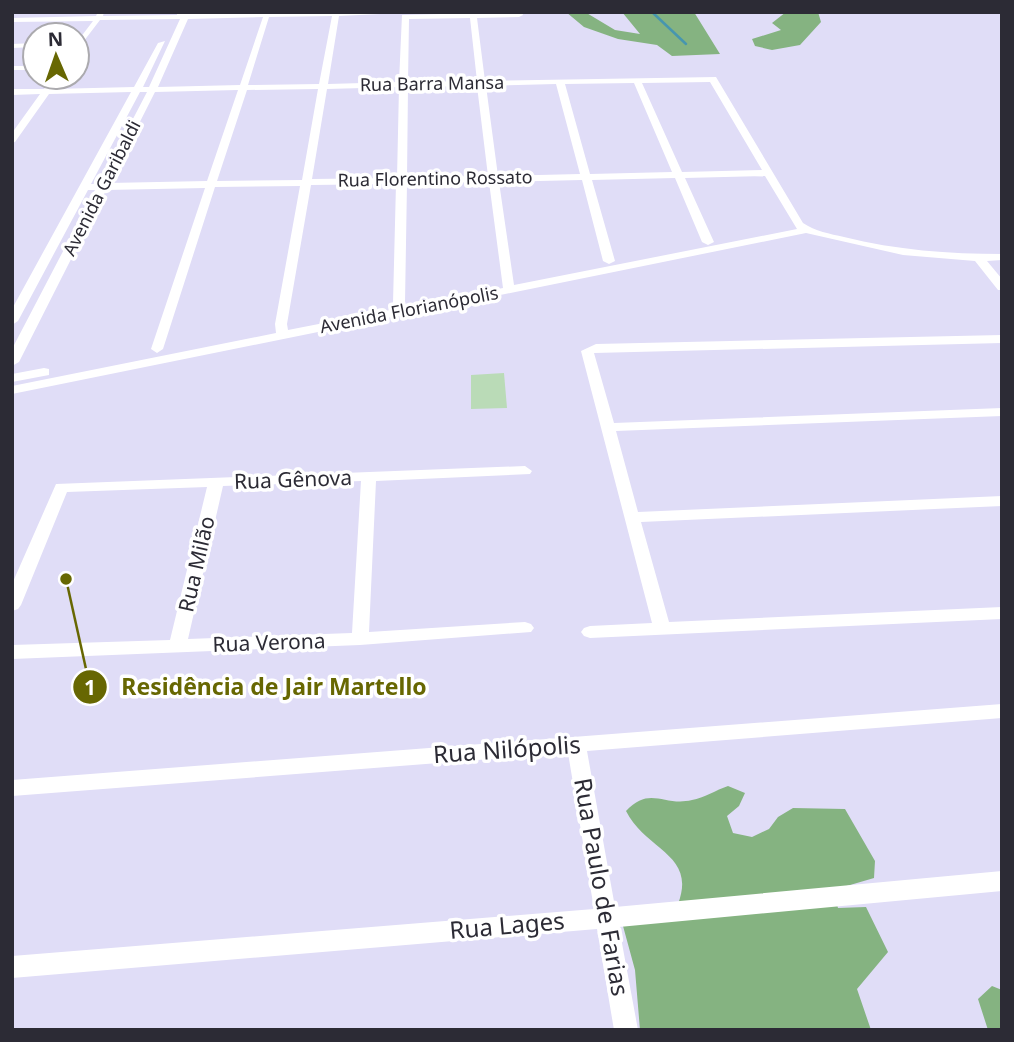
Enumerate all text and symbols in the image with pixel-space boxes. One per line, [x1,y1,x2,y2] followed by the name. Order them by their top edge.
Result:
[21,21,91,91] north arrow
[47,26,64,52] text: N
[360,70,504,96] street label: Rua Barra Mansa
[57,116,146,259] street label: Avenida Garibaldi
[337,164,533,192] street label: Rua Florentino Rossato
[318,280,500,338] street label: Avenida Florianópolis
[233,463,352,495] street label: Rua Gênova
[171,513,221,615] street label: Rua Milão
[212,626,326,658] street label: Rua Verona
[72,665,441,709] callout: Residência de Jair Martello
[121,670,427,702] text: Residência de Jair Martello
[84,673,96,701] text: 1
[432,727,582,770] street label: Rua Nilópolis
[567,775,638,998] street label: Rua Paulo de Farias
[448,903,566,946] street label: Rua Lages

